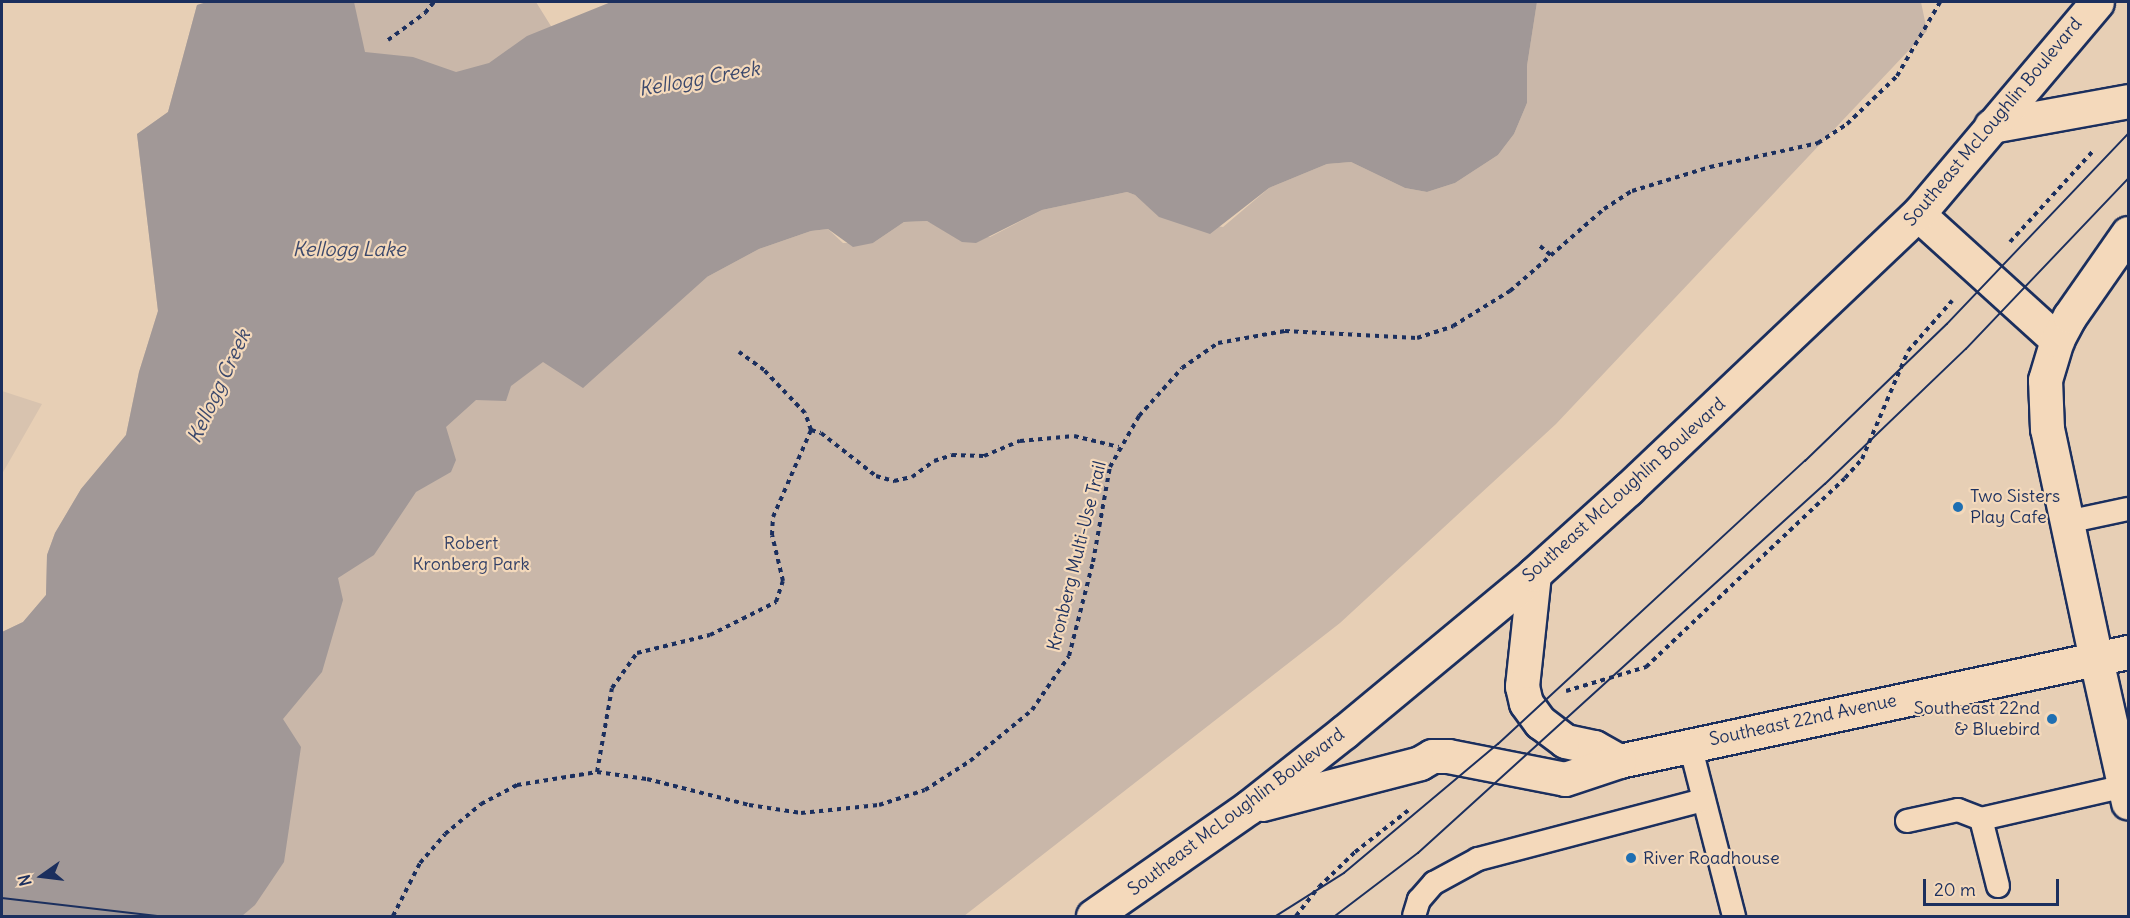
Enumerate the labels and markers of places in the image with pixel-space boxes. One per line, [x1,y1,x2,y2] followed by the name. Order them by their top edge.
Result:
[1970,486,2060,528] place label: Two Sisters Play Cafe
[1951,500,1965,514] marker: Two Sisters Play Cafe
[1914,698,2040,740] place label: Southeast 22nd & Bluebird
[2045,712,2059,726] marker: Southeast 22nd & Bluebird
[1643,847,1780,869] place label: River Roadhouse
[1624,851,1638,865] marker: River Roadhouse

